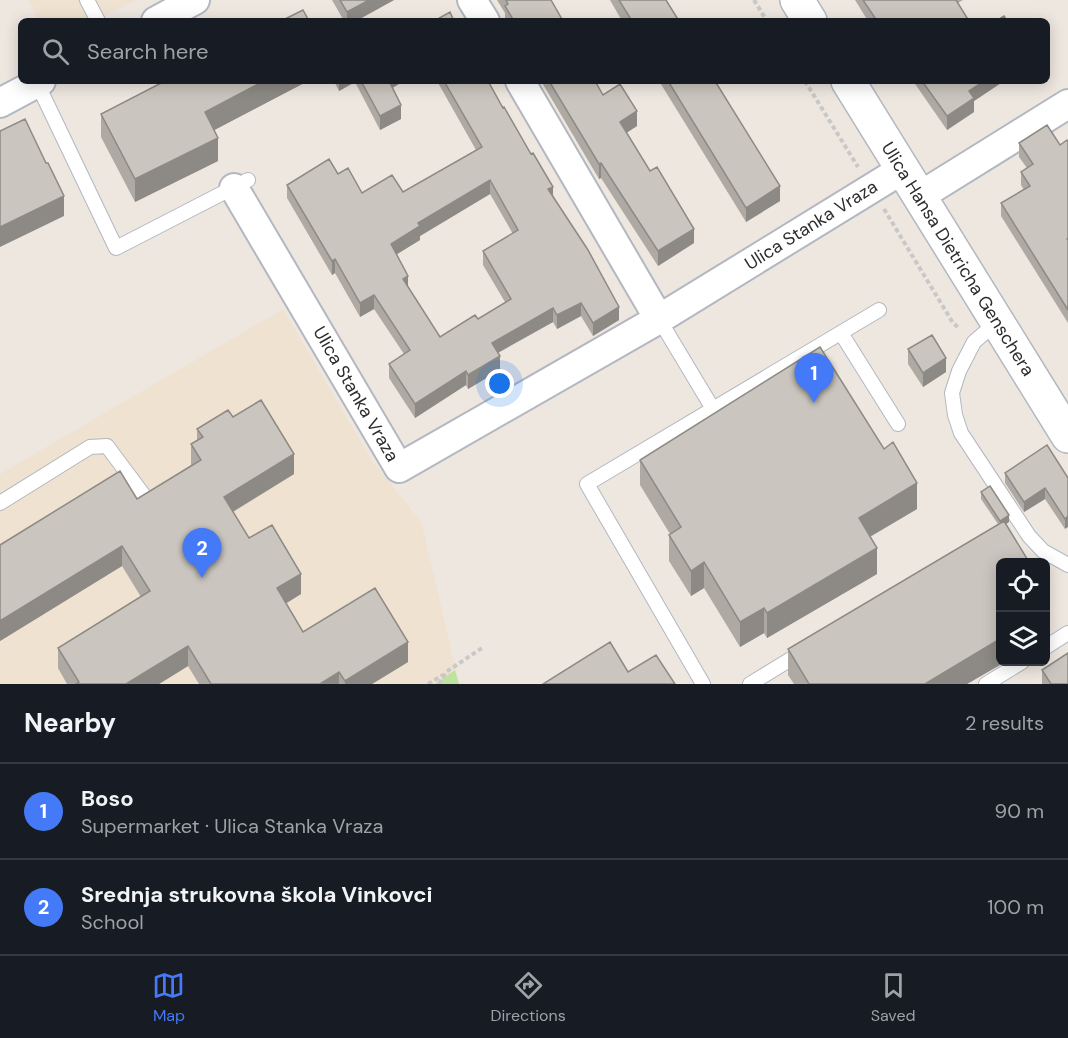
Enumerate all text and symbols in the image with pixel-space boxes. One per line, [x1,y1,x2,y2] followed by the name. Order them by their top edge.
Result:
[18,18,1050,84] search box
[39,35,72,68] icon: search
[87,37,208,66] text: Search here
[876,138,1040,380] street label: Ulica Hansa Dietricha Genschera
[740,174,882,276] street label: Ulica Stanka Vraza
[308,322,404,466] street label: Ulica Stanka Vraza
[794,354,834,403] pin: 1
[485,369,514,398] your location
[182,528,222,578] pin: 2
[996,558,1050,666] map controls
[996,558,1050,612] button: locate
[996,612,1050,666] button: layers
[24,706,116,740] text: Nearby
[965,710,1044,736] text: 2 results
[81,784,134,813] text: Boso
[40,798,47,824] text: 1
[995,798,1044,824] text: 90 m
[81,813,383,839] text: Supermarket · Ulica Stanka Vraza
[81,880,433,909] text: Srednja strukovna škola Vinkovci
[38,894,49,920] text: 2
[987,894,1044,920] text: 100 m
[81,909,144,935] text: School
[152,969,185,1026] tab: Map
[490,969,566,1026] tab: Directions
[871,969,916,1026] tab: Saved

